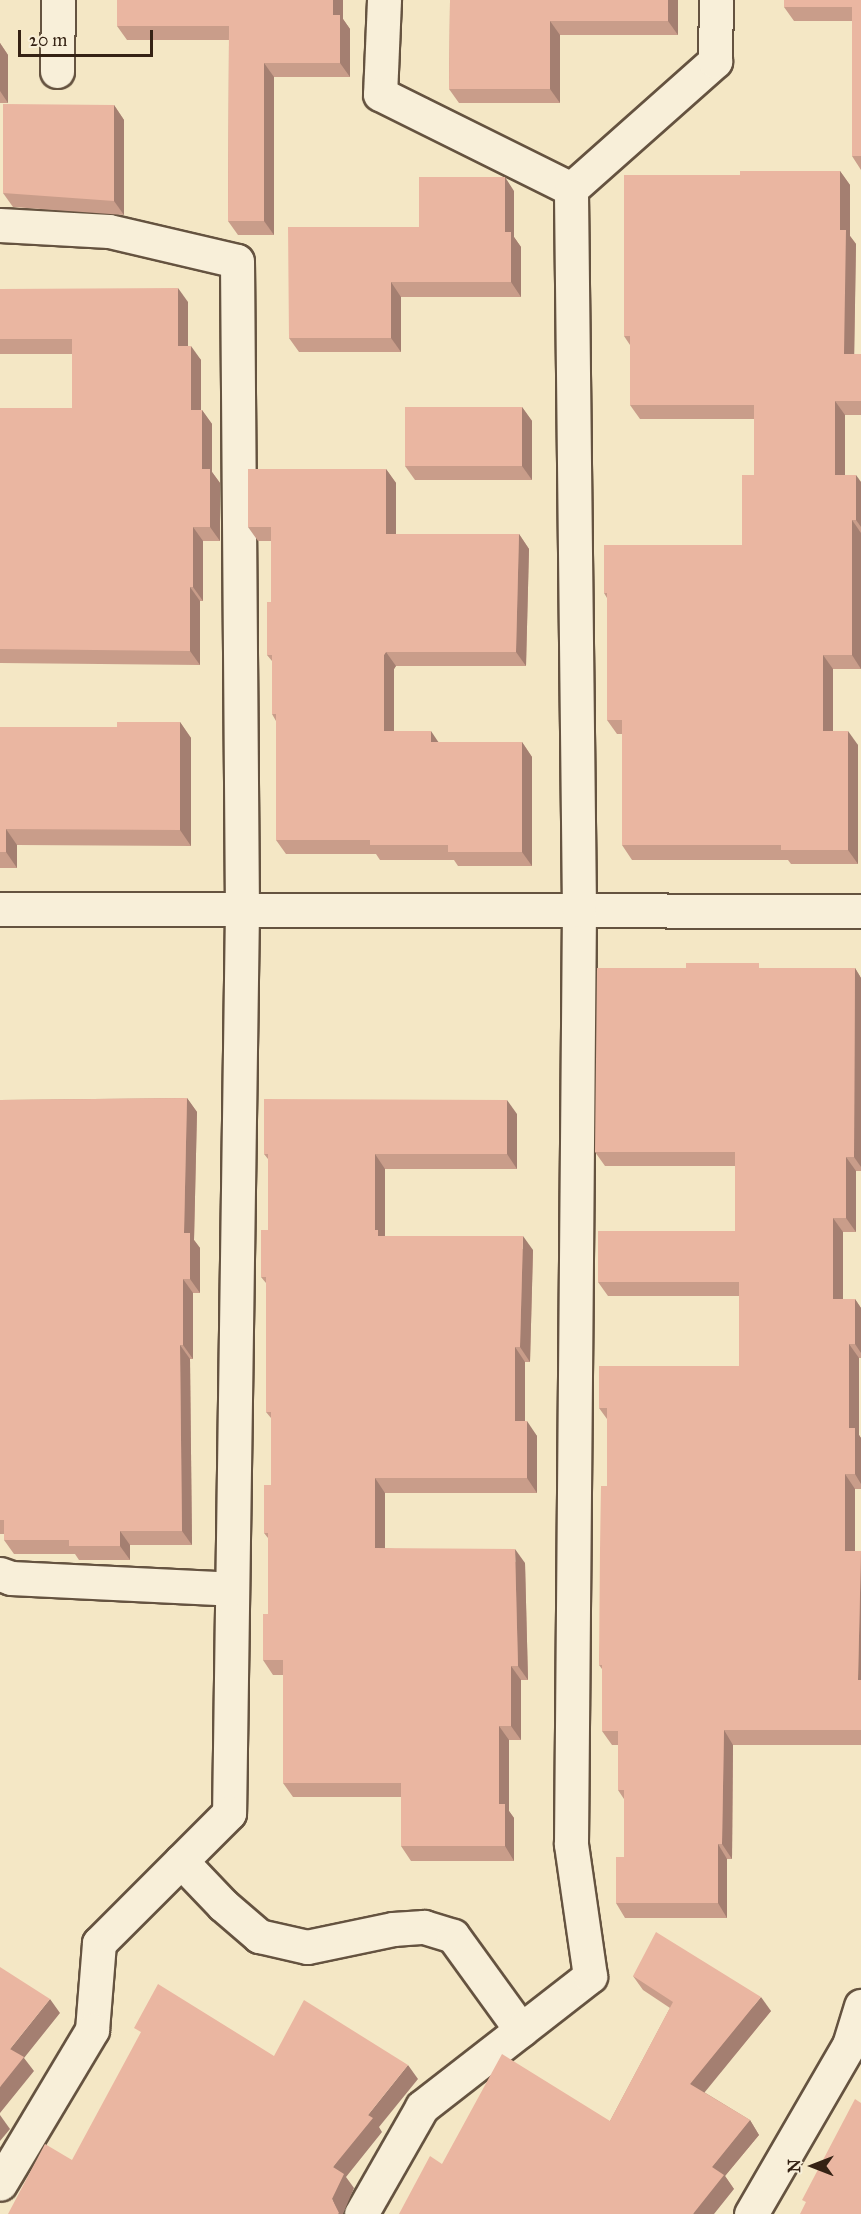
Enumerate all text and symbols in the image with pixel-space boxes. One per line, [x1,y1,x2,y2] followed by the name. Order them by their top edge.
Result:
[21,18,156,56] scale bar
[29,29,67,51] text: 20 m
[783,2136,843,2196] north arrow
[785,2159,804,2173] text: N

